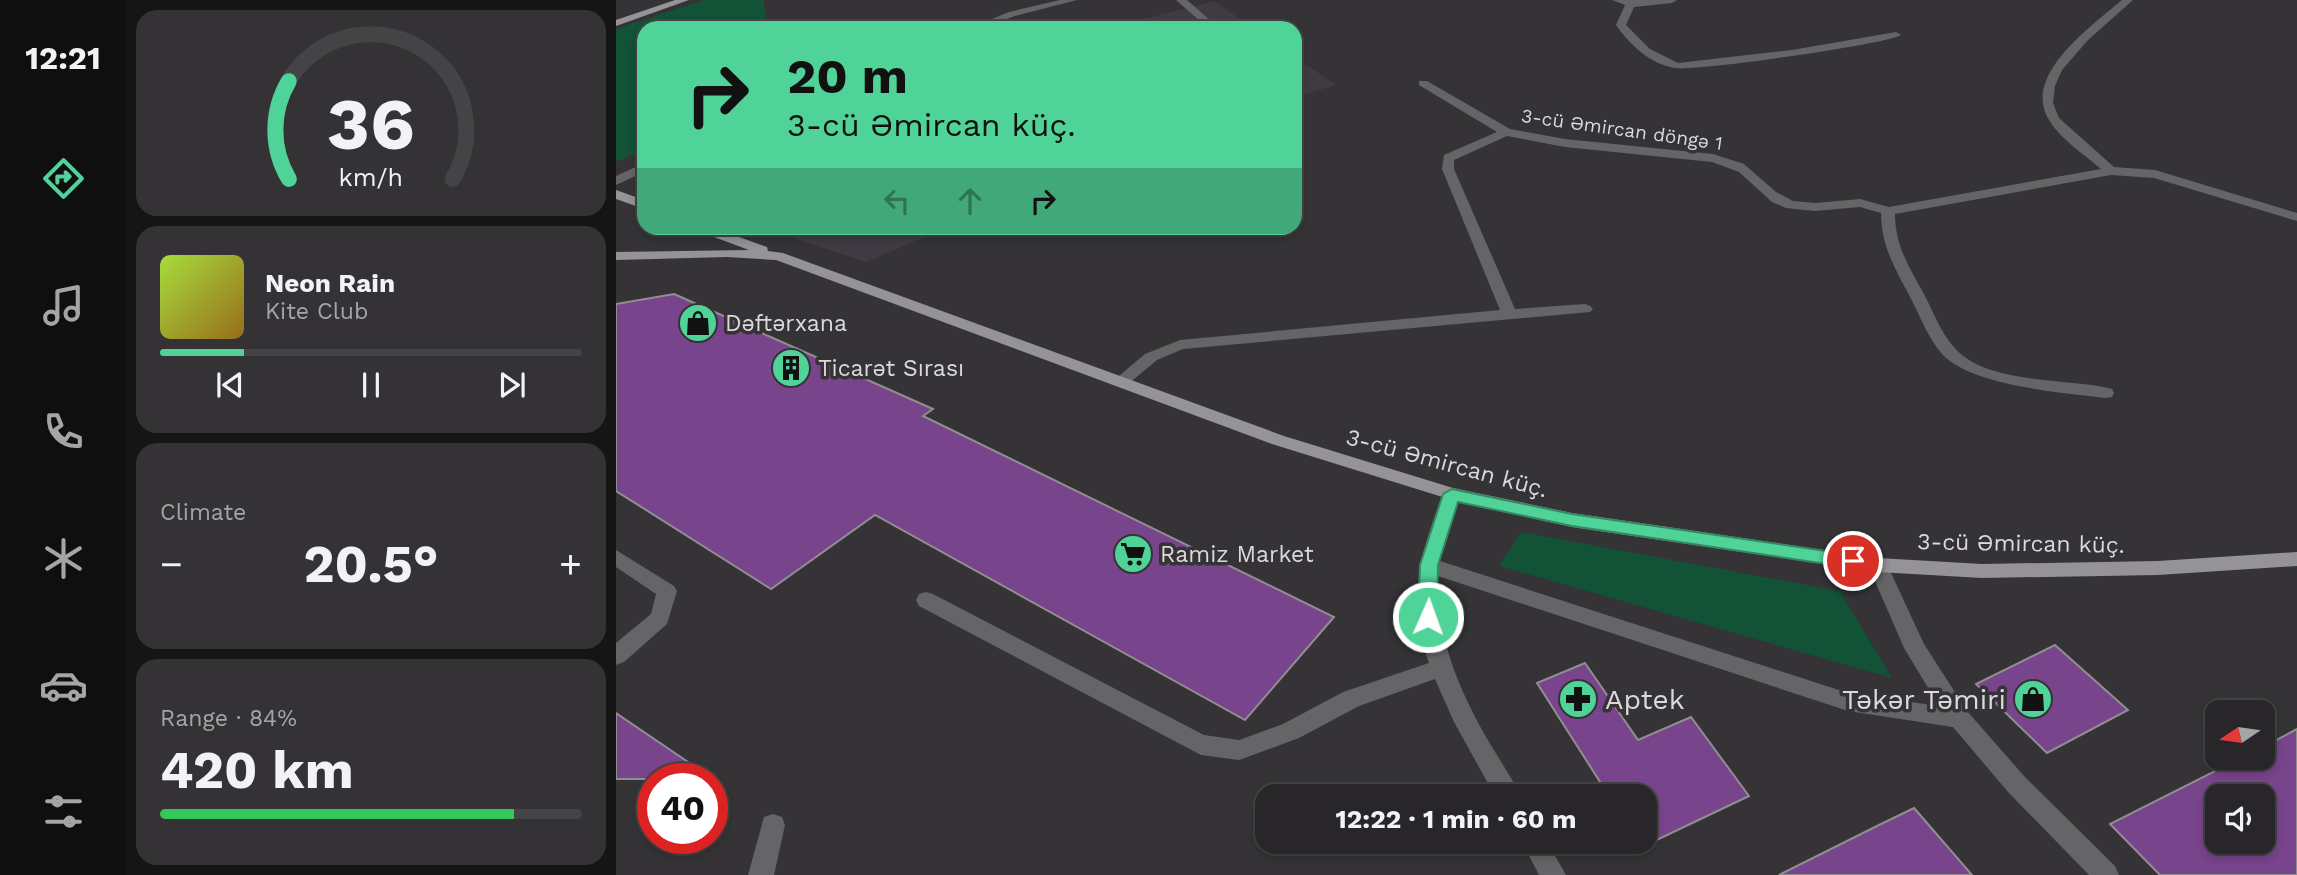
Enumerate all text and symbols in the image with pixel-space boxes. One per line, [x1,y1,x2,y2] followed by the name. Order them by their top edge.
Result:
[25,39,101,77] text: 12:21
[787,47,908,105] text: 20 m
[672,49,763,140] icon: right
[327,82,415,168] text: 36
[1520,104,1724,155] street label: 3-cü Əmircan döngə 1
[787,106,1076,144] text: 3-cü Əmircan küç.
[39,154,88,203] icon: directions
[339,163,403,192] text: km/h
[878,182,916,220] icon: left
[951,182,989,220] icon: ahead
[1024,182,1062,220] icon: right
[265,268,395,298] text: Neon Rain
[39,281,88,330] icon: music
[265,298,368,325] text: Kite Club
[677,302,719,344] shop icon: Dəftərxana
[725,310,847,337] place label: Dəftərxana
[770,347,812,389] building icon: Ticarət Sırası
[818,355,964,382] place label: Ticarət Sırası
[211,366,249,404] icon: previous
[352,366,390,404] icon: pause
[493,366,531,404] icon: next
[39,407,88,456] icon: phone
[1343,424,1551,503] street label: 3-cü Əmircan küç.
[160,499,246,526] text: Climate
[1917,528,2125,559] street label: 3-cü Əmircan küç.
[1823,531,1883,591] pin
[1112,533,1154,575] supermarket icon: Ramiz Market
[39,534,88,583] icon: climate
[303,534,439,595] text: 20.5°
[1160,541,1314,568] place label: Ramiz Market
[160,542,183,586] text: −
[559,542,582,586] text: +
[1834,542,1872,580] icon: arrive
[1391,580,1465,654] position arrow
[39,661,88,710] icon: car
[1557,678,1599,720] pharmacy icon: Aptek
[2012,678,2054,720] shop icon: Təkər Təmiri
[1605,683,1685,716] place label: Aptek
[1842,683,2006,716] place label: Təkər Təmiri
[2205,700,2275,770] north arrow
[2205,700,2275,854] map controls
[160,705,297,732] text: Range · 84%
[160,740,354,801] text: 420 km
[637,763,728,854] speed limit sign: 40
[2205,784,2275,854] button: sound
[39,787,88,836] icon: filters
[1336,804,1576,834] text: 12:22 · 1 min · 60 m

